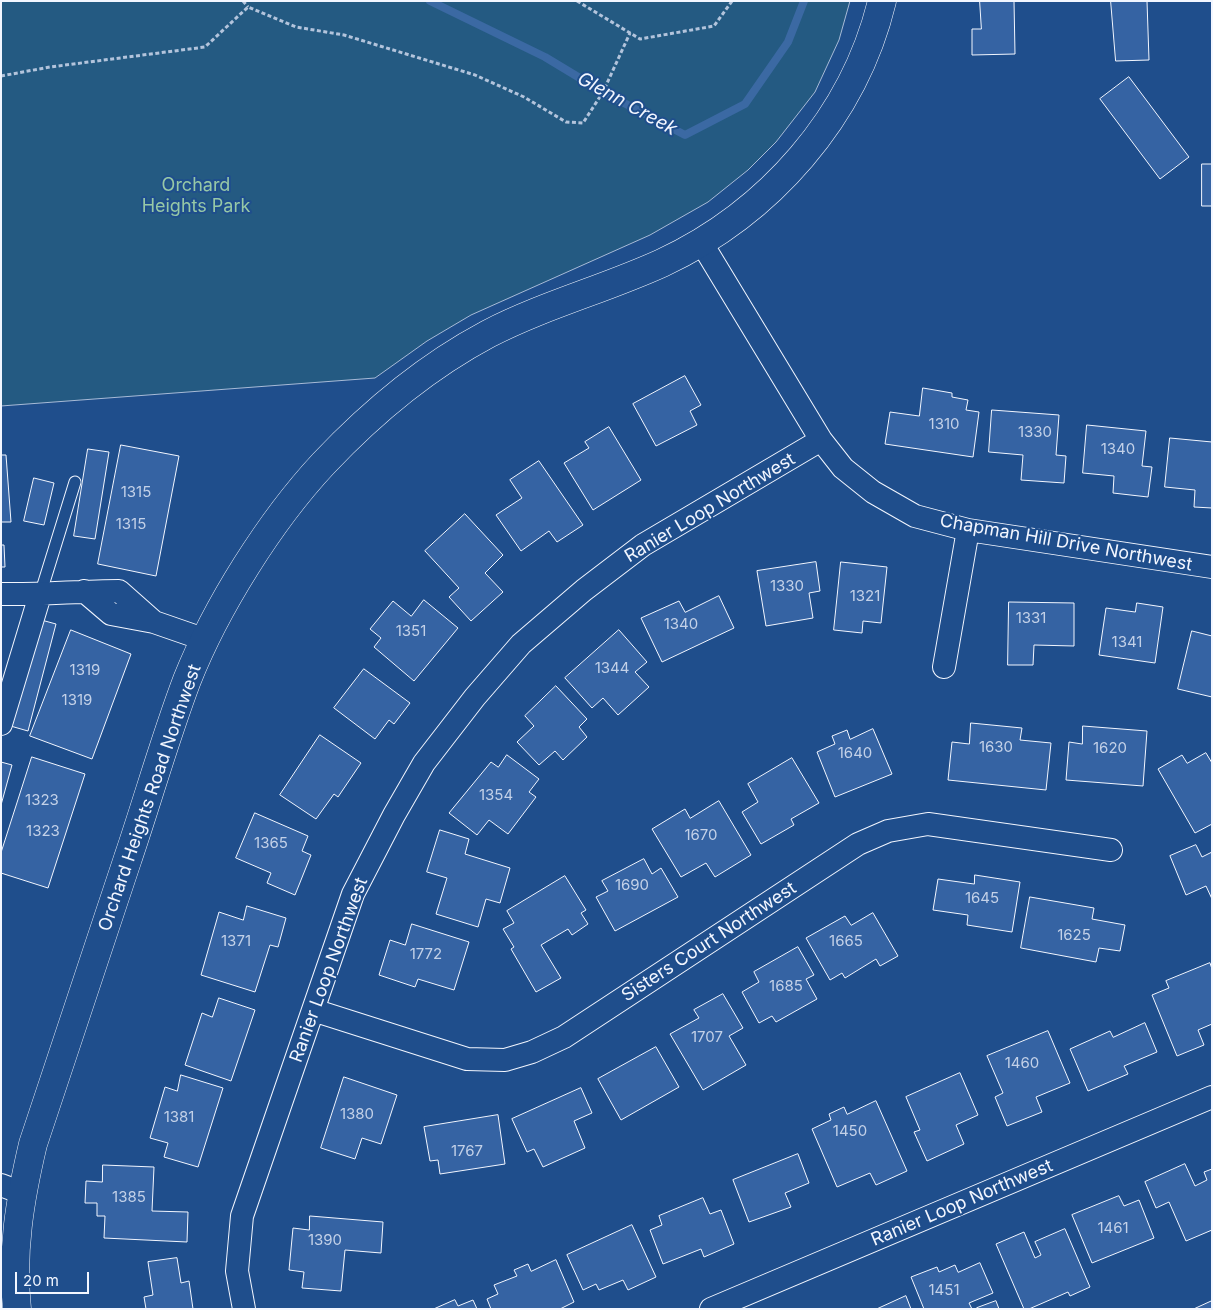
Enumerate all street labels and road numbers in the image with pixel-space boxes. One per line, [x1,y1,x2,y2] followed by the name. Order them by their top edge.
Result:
[621,449,799,567] street label: Ranier Loop Northwest
[938,510,1194,576] street label: Chapman Hill Drive Northwest
[94,662,206,934] street label: Orchard Heights Road Northwest
[286,875,372,1065] street label: Ranier Loop Northwest
[618,877,800,1007] street label: Sisters Court Northwest
[868,1155,1056,1251] street label: Ranier Loop Northwest

